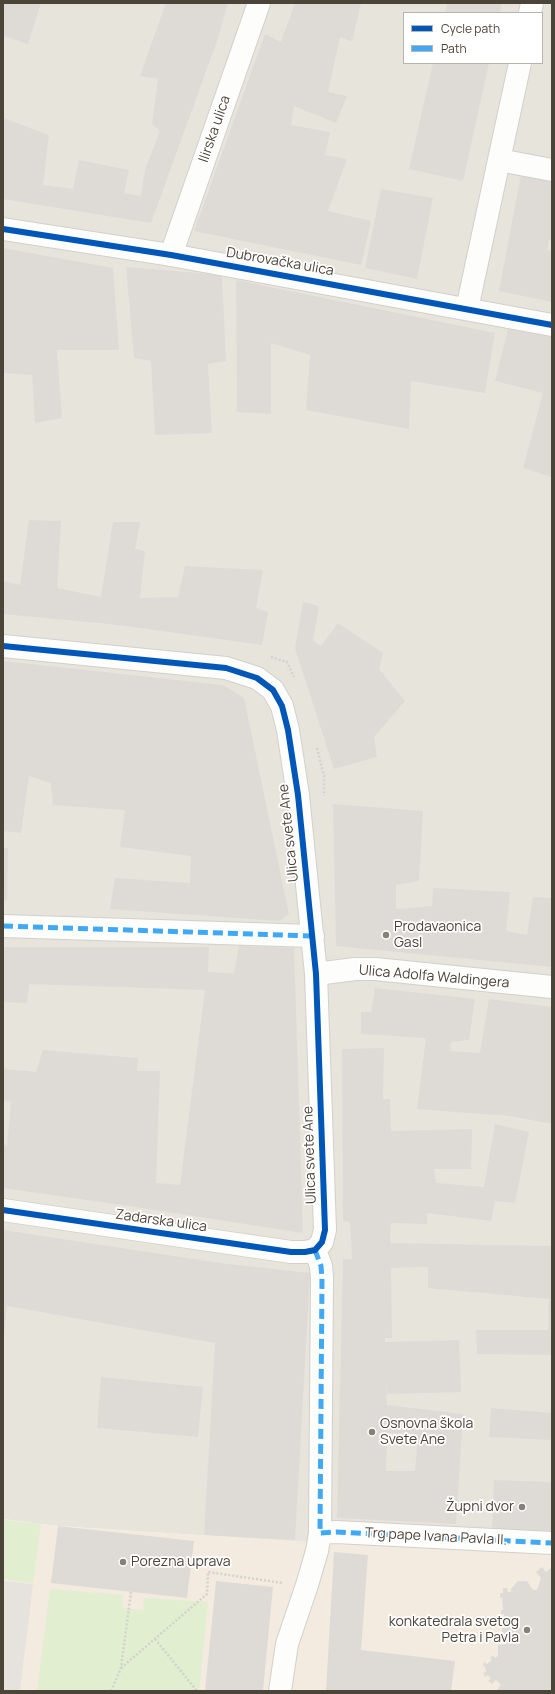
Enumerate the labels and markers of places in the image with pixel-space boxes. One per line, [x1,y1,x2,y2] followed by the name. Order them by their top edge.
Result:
[394,919,481,952] place label: Prodavaonica Gasl
[381,930,391,940] marker: Prodavaonica Gasl
[380,1416,473,1448] place label: Osnovna škola Svete Ane
[367,1427,377,1437] marker: Osnovna škola Svete Ane
[446,1499,514,1515] place label: Župni dvor
[517,1502,527,1512] marker: Župni dvor
[131,1554,230,1570] place label: Porezna uprava
[118,1557,128,1567] marker: Porezna uprava
[389,1614,519,1646] place label: konkatedrala svetog Petra i Pavla
[522,1625,532,1635] marker: konkatedrala svetog Petra i Pavla

